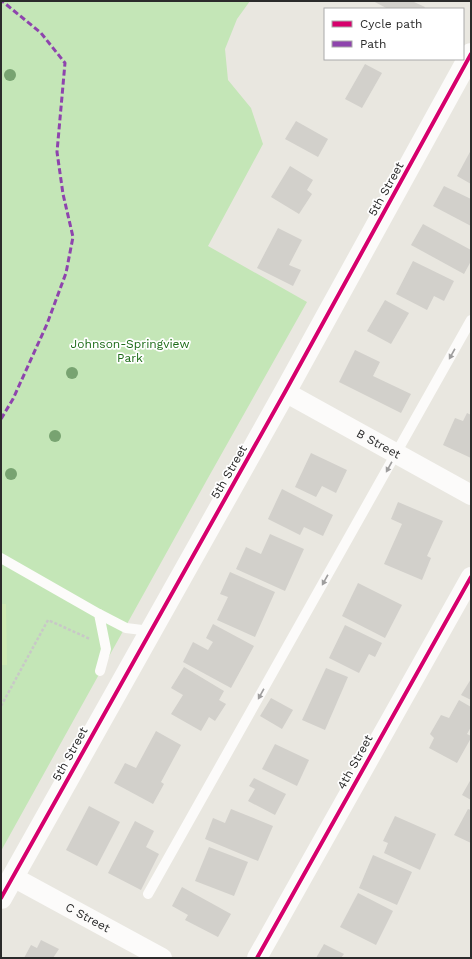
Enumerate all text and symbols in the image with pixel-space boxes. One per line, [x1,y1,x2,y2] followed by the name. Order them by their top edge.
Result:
[324,8,464,60] legend
[360,17,422,31] text: Cycle path
[360,37,386,51] text: Path
[365,160,407,218] street label: 5th Street
[71,337,189,365] park label: Johnson-Springview Park
[449,348,455,360] one-way arrow
[354,426,403,462] street label: B Street
[208,443,250,501] street label: 5th Street
[385,461,392,473] one-way arrow
[321,575,328,586] one-way arrow
[257,688,264,700] one-way arrow
[49,725,91,783] street label: 5th Street
[334,732,376,792] street label: 4th Street
[63,900,112,935] street label: C Street

